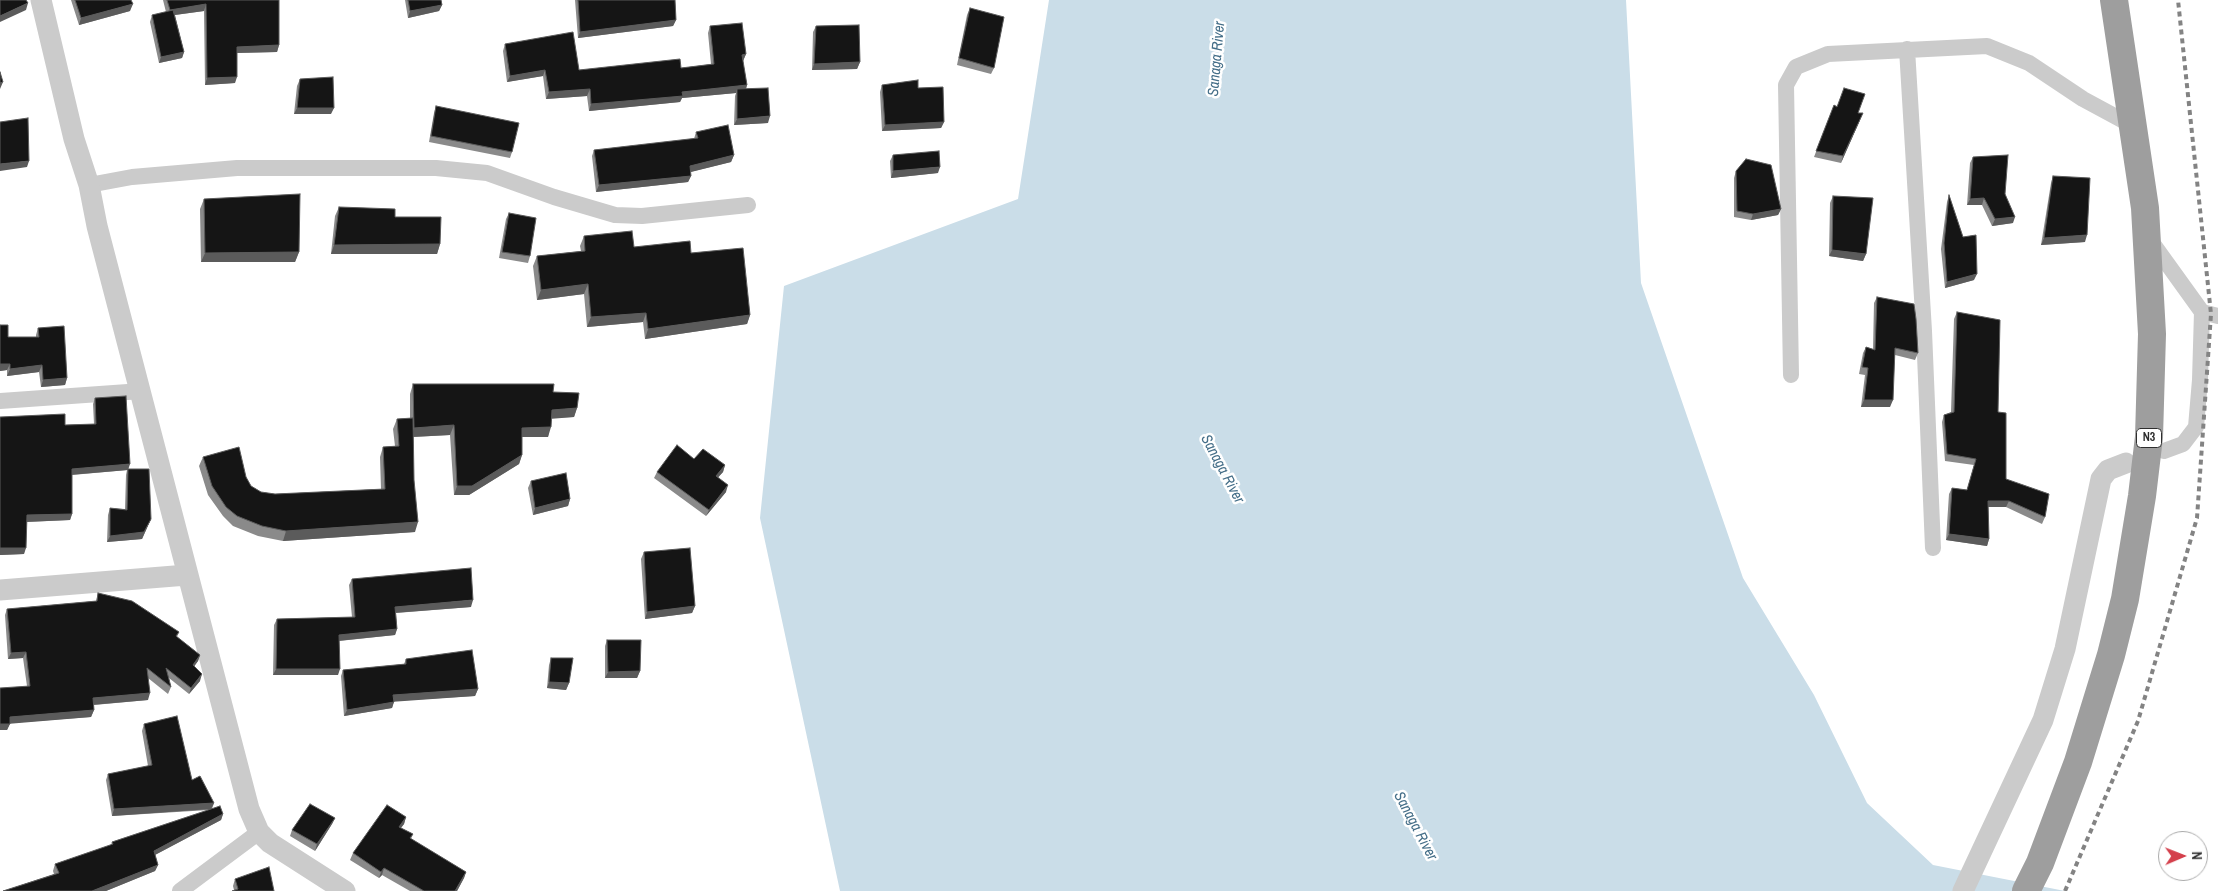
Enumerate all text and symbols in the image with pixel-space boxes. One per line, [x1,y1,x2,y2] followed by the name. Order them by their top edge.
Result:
[1205,21,1229,97] water label: Sanaga River
[2136,428,2162,448] road number: N3
[1196,432,1248,506] water label: Sanaga River
[1389,789,1441,863] water label: Sanaga River
[2158,831,2208,881] north arrow
[2188,851,2206,860] text: N

